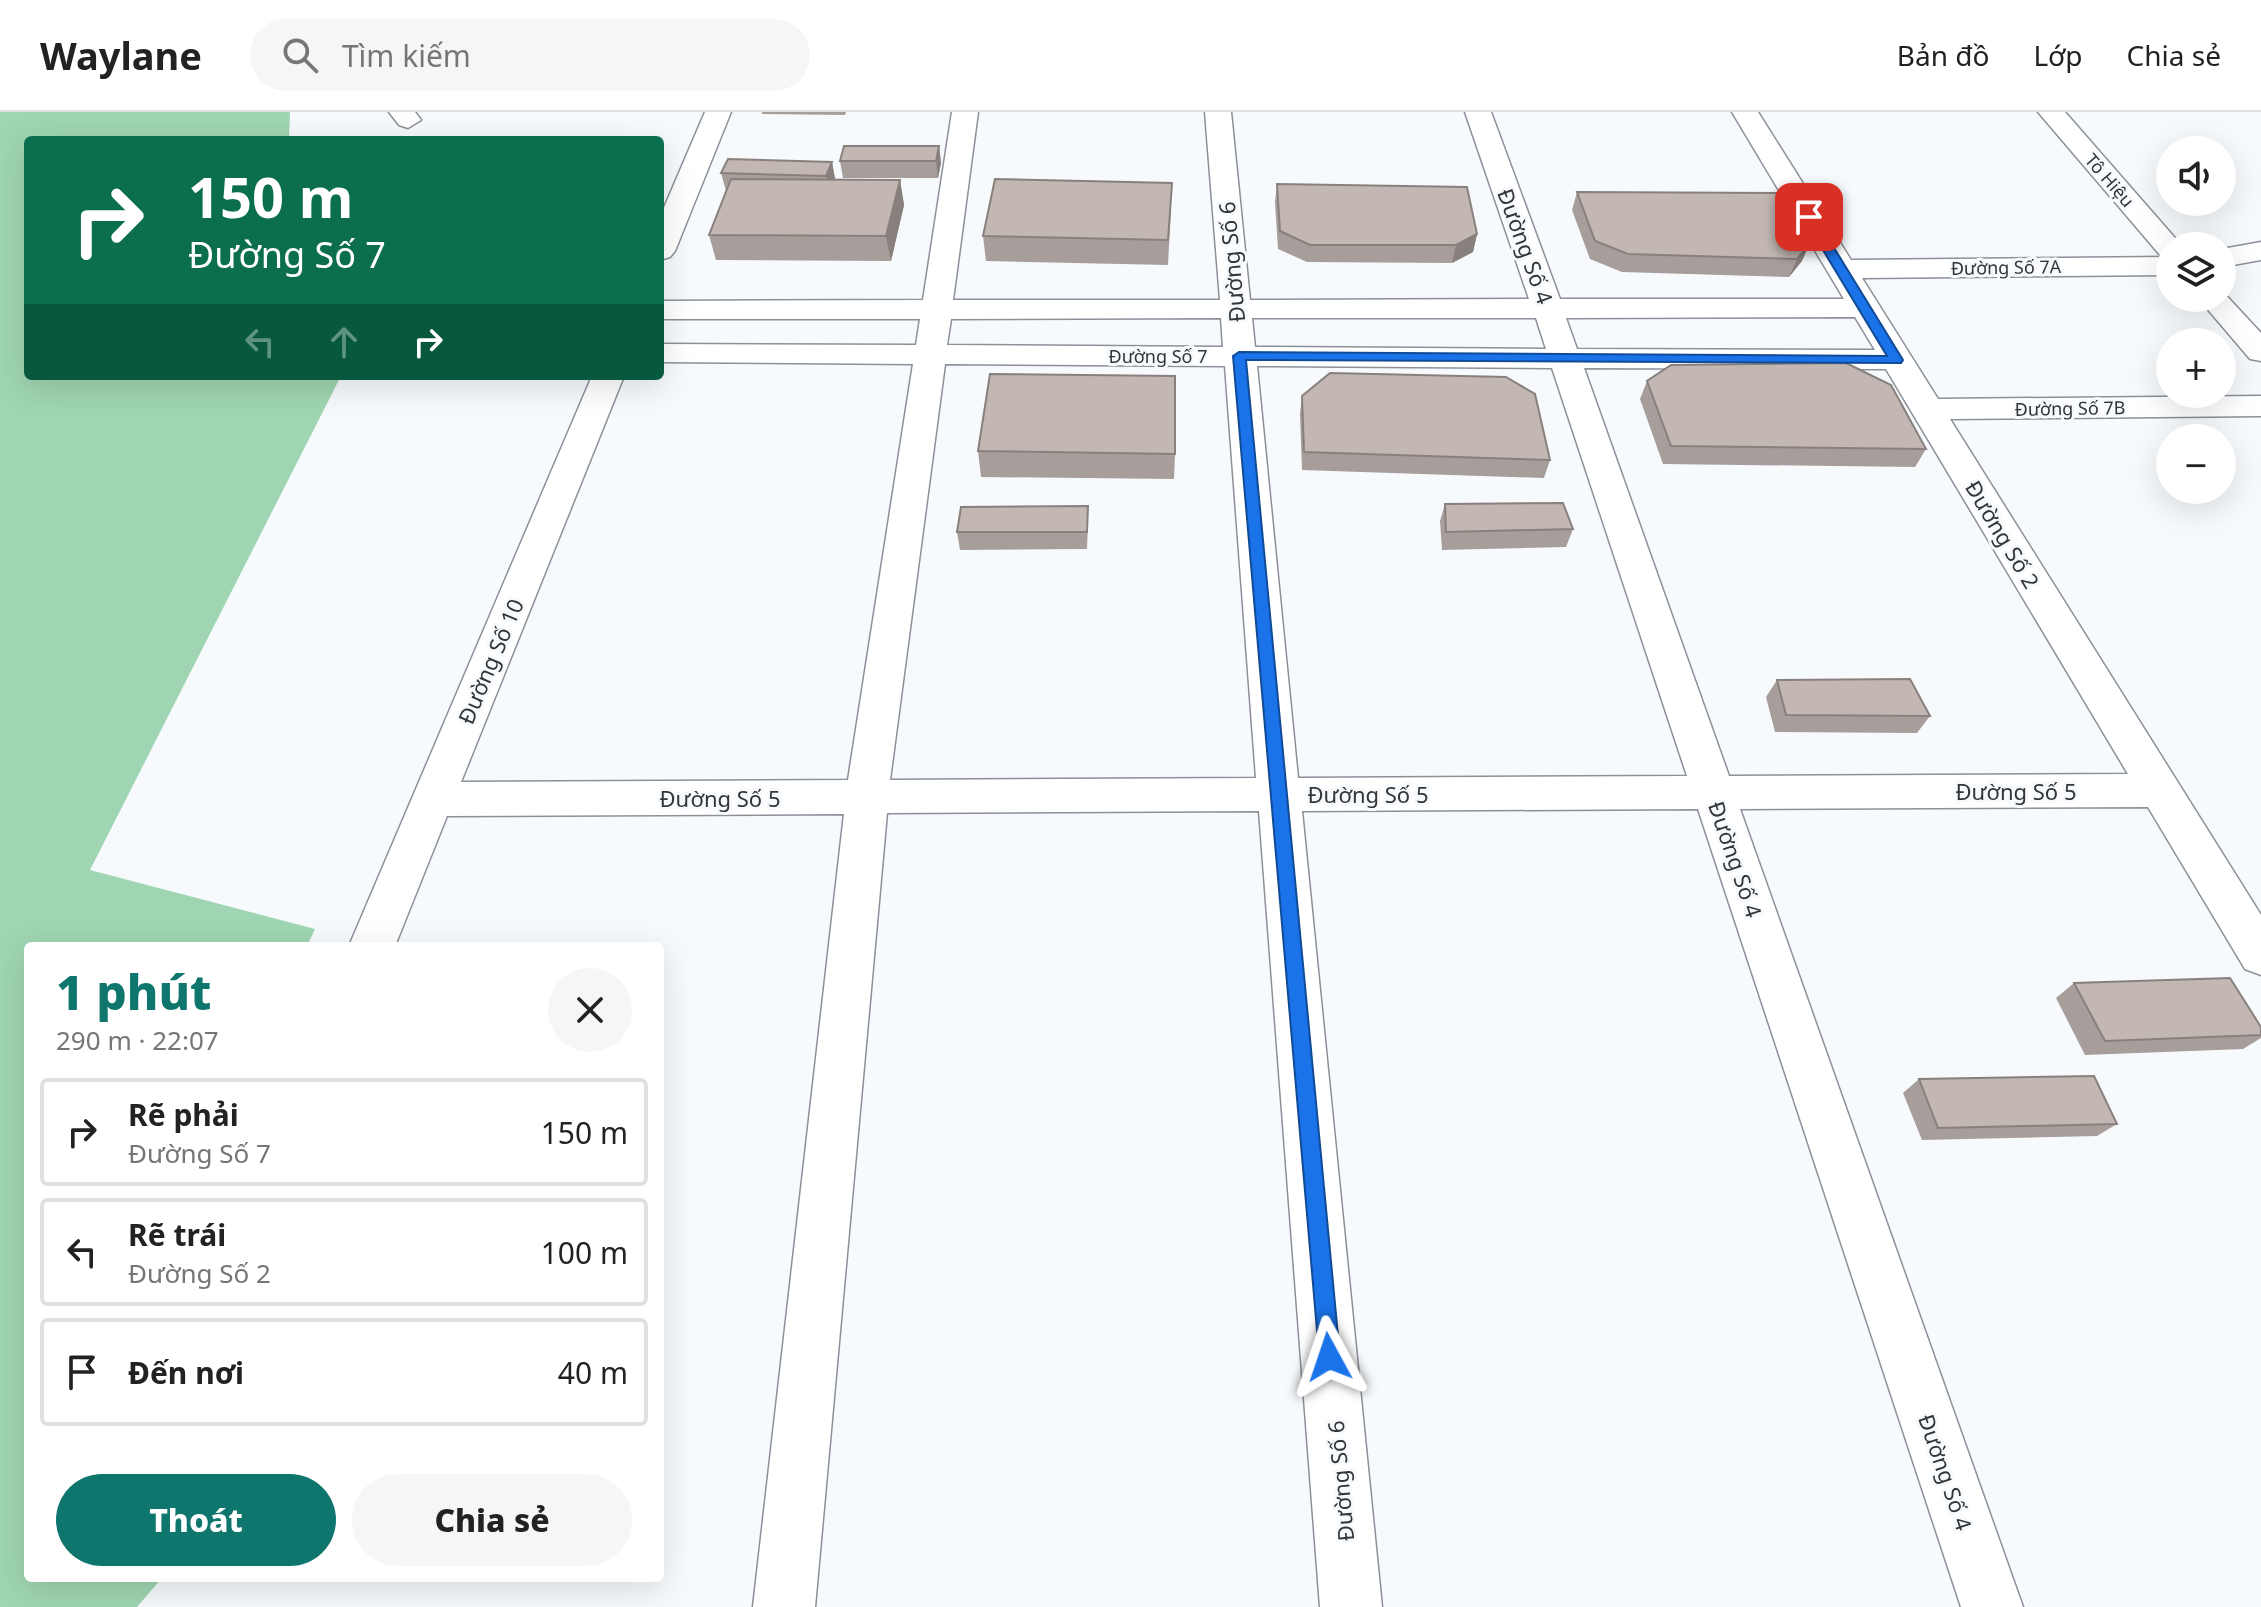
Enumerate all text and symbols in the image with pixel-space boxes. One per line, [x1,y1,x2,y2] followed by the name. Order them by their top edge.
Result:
[250,19,810,91] search box
[40,29,202,81] text: Waylane
[278,33,322,77] icon: search
[342,35,471,76] text: Tìm kiếm
[1897,36,1989,74] text: Bản đồ
[2033,36,2083,74] text: Lớp
[2127,36,2221,74] text: Chia sẻ
[2156,136,2236,504] map controls
[2156,136,2236,216] button: sound
[2080,148,2140,212] street label: Tô Hiệu
[188,158,353,234] text: 150 m
[56,168,160,272] icon: right
[1775,183,1843,251] pin
[1491,184,1561,308] street label: Đường Số 4
[1787,195,1831,239] icon: arrive
[1211,200,1251,324] street label: Đường Số 6
[188,230,386,279] text: Đường Số 7
[2156,232,2236,312] button: layers
[1951,254,2062,280] street label: Đường Số 7A
[238,320,282,364] icon: left
[322,320,366,364] icon: ahead
[406,320,450,364] icon: right
[2156,328,2236,408] button: +
[1109,344,1207,368] street label: Đường Số 7
[2014,395,2126,421] street label: Đường Số 7B
[2156,424,2236,504] button: −
[1959,474,2047,594] street label: Đường Số 2
[450,594,530,728] street label: Đường Số 10
[1956,776,2076,806] street label: Đường Số 5
[1308,779,1428,809] street label: Đường Số 5
[660,783,780,813] street label: Đường Số 5
[1702,797,1770,921] street label: Đường Số 4
[56,959,211,1024] text: 1 phút
[548,968,632,1052] button: close
[56,1022,219,1058] text: 290 m · 22:07
[128,1094,239,1135] text: Rẽ phải
[60,1110,104,1154] icon: right
[541,1112,628,1153] text: 150 m
[128,1135,271,1171] text: Đường Số 7
[128,1214,226,1255] text: Rẽ trái
[60,1230,104,1274] icon: left
[541,1232,628,1273] text: 100 m
[128,1255,271,1291] text: Đường Số 2
[1287,1315,1371,1399] position arrow
[60,1350,104,1394] icon: arrive
[128,1352,244,1393] text: Đến nơi
[558,1352,628,1393] text: 40 m
[1912,1410,1980,1534] street label: Đường Số 4
[1320,1419,1360,1543] street label: Đường Số 6
[56,1474,336,1566] button: Thoát
[352,1474,632,1566] button: Chia sẻ

